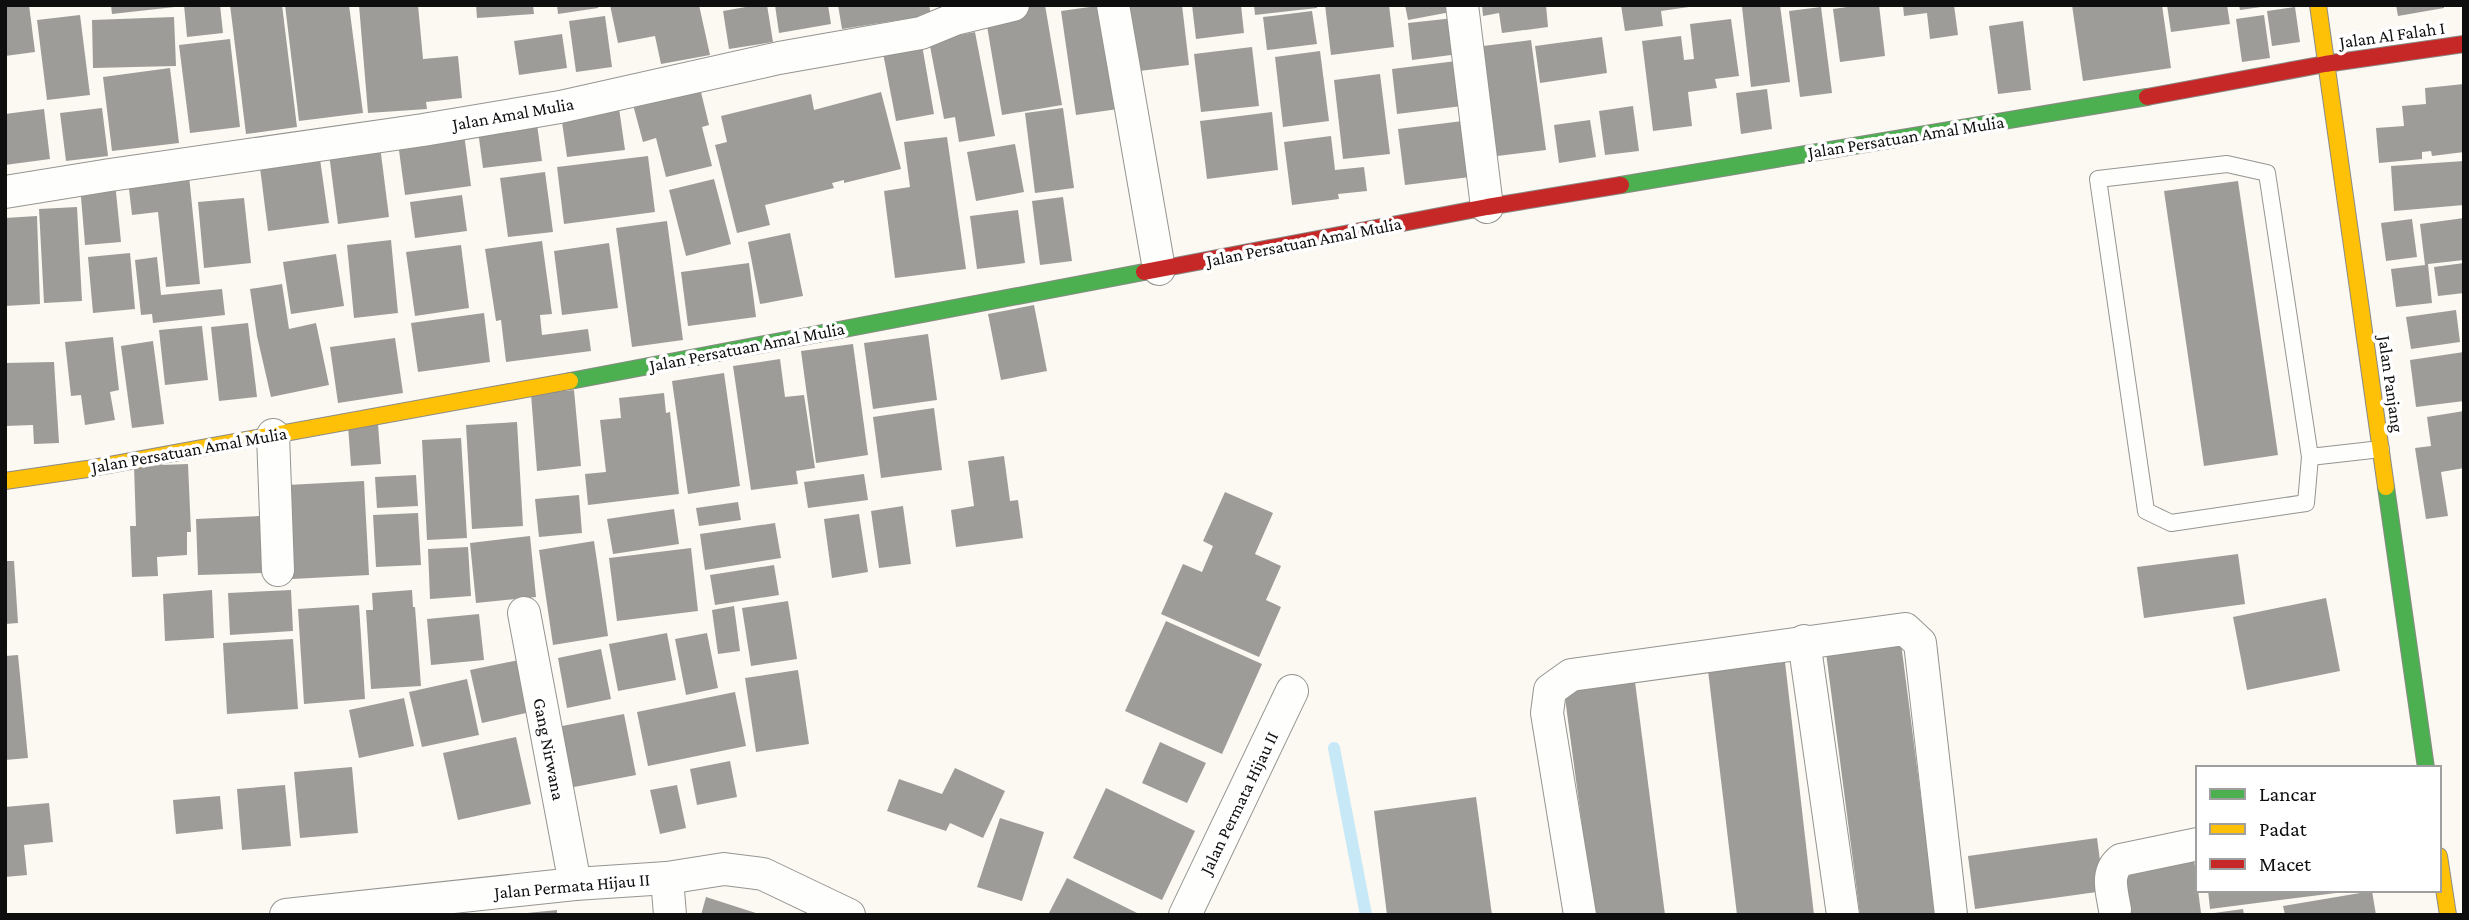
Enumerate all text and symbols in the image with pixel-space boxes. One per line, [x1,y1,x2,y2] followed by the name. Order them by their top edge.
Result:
[2336,18,2446,53] street label: Jalan Al Falah I
[449,93,575,135] street label: Jalan Amal Mulia
[1805,112,2005,163] street label: Jalan Persatuan Amal Mulia
[1203,213,1403,271] street label: Jalan Persatuan Amal Mulia
[646,318,846,376] street label: Jalan Persatuan Amal Mulia
[2373,332,2408,434] street label: Jalan Panjang
[88,423,288,477] street label: Jalan Persatuan Amal Mulia
[529,696,569,802] street label: Gang Nirwana
[1195,728,1283,880] street label: Jalan Permata Hijau II
[2196,766,2441,892] legend
[2259,782,2317,806] text: Lancar
[2259,817,2308,841] text: Padat
[2259,852,2312,876] text: Macet
[491,869,651,904] street label: Jalan Permata Hijau II

